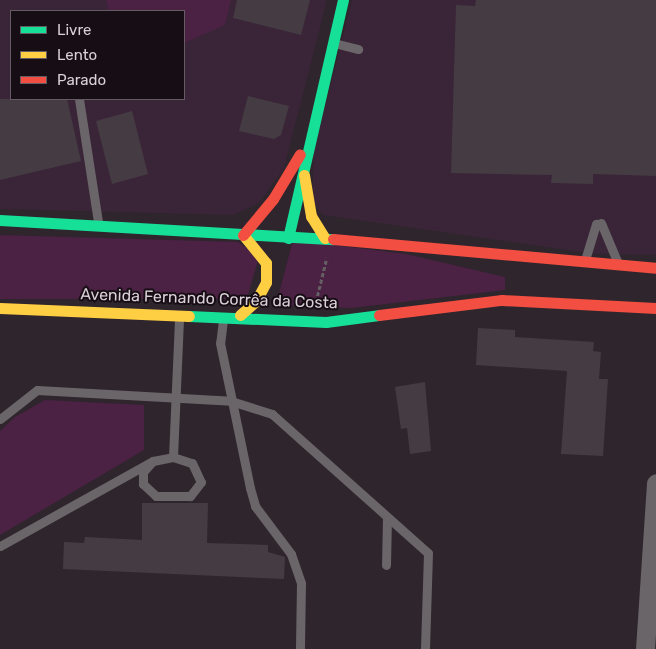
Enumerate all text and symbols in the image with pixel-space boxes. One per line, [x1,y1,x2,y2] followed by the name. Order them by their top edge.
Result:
[10,10,185,100] legend
[57,21,91,39] text: Livre
[57,46,97,64] text: Lento
[57,71,106,89] text: Parado
[80,285,338,313] street label: Avenida Fernando Corrêa da Costa

